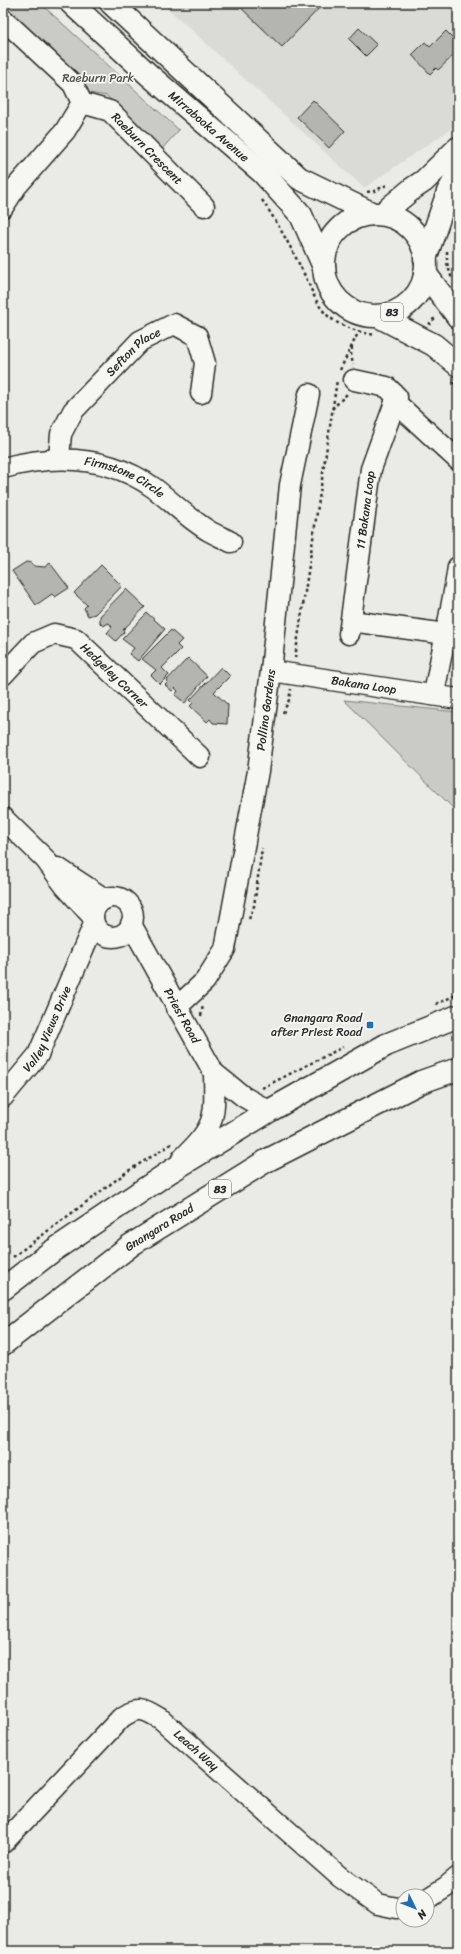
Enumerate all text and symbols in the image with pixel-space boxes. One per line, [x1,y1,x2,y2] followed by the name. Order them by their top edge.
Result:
[62,67,134,89] park label: Raeburn Park
[163,85,254,168] street label: Mirrabooka Avenue
[106,107,188,190] street label: Raeburn Crescent
[381,303,403,321] road number: 83
[100,321,165,382] street label: Sefton Place
[83,450,170,504] street label: Firmstone Circle
[349,469,382,551] street label: 11 Bakana Loop
[75,637,154,714] street label: Hedgeley Corner
[250,667,282,752] street label: Pollino Gardens
[330,669,399,701] street label: Bakana Loop
[17,982,77,1077] street label: Valley Views Drive
[158,984,207,1049] street label: Priest Road
[271,1007,363,1043] place label: Gnangara Road after Priest Road
[365,1020,375,1030] marker: Gnangara Road after Priest Road
[209,1180,231,1198] road number: 83
[120,1197,199,1257] street label: Gnangara Road
[168,1724,225,1777] street label: Leach Way
[395,1888,435,1928] north arrow
[412,1904,432,1924] text: N

